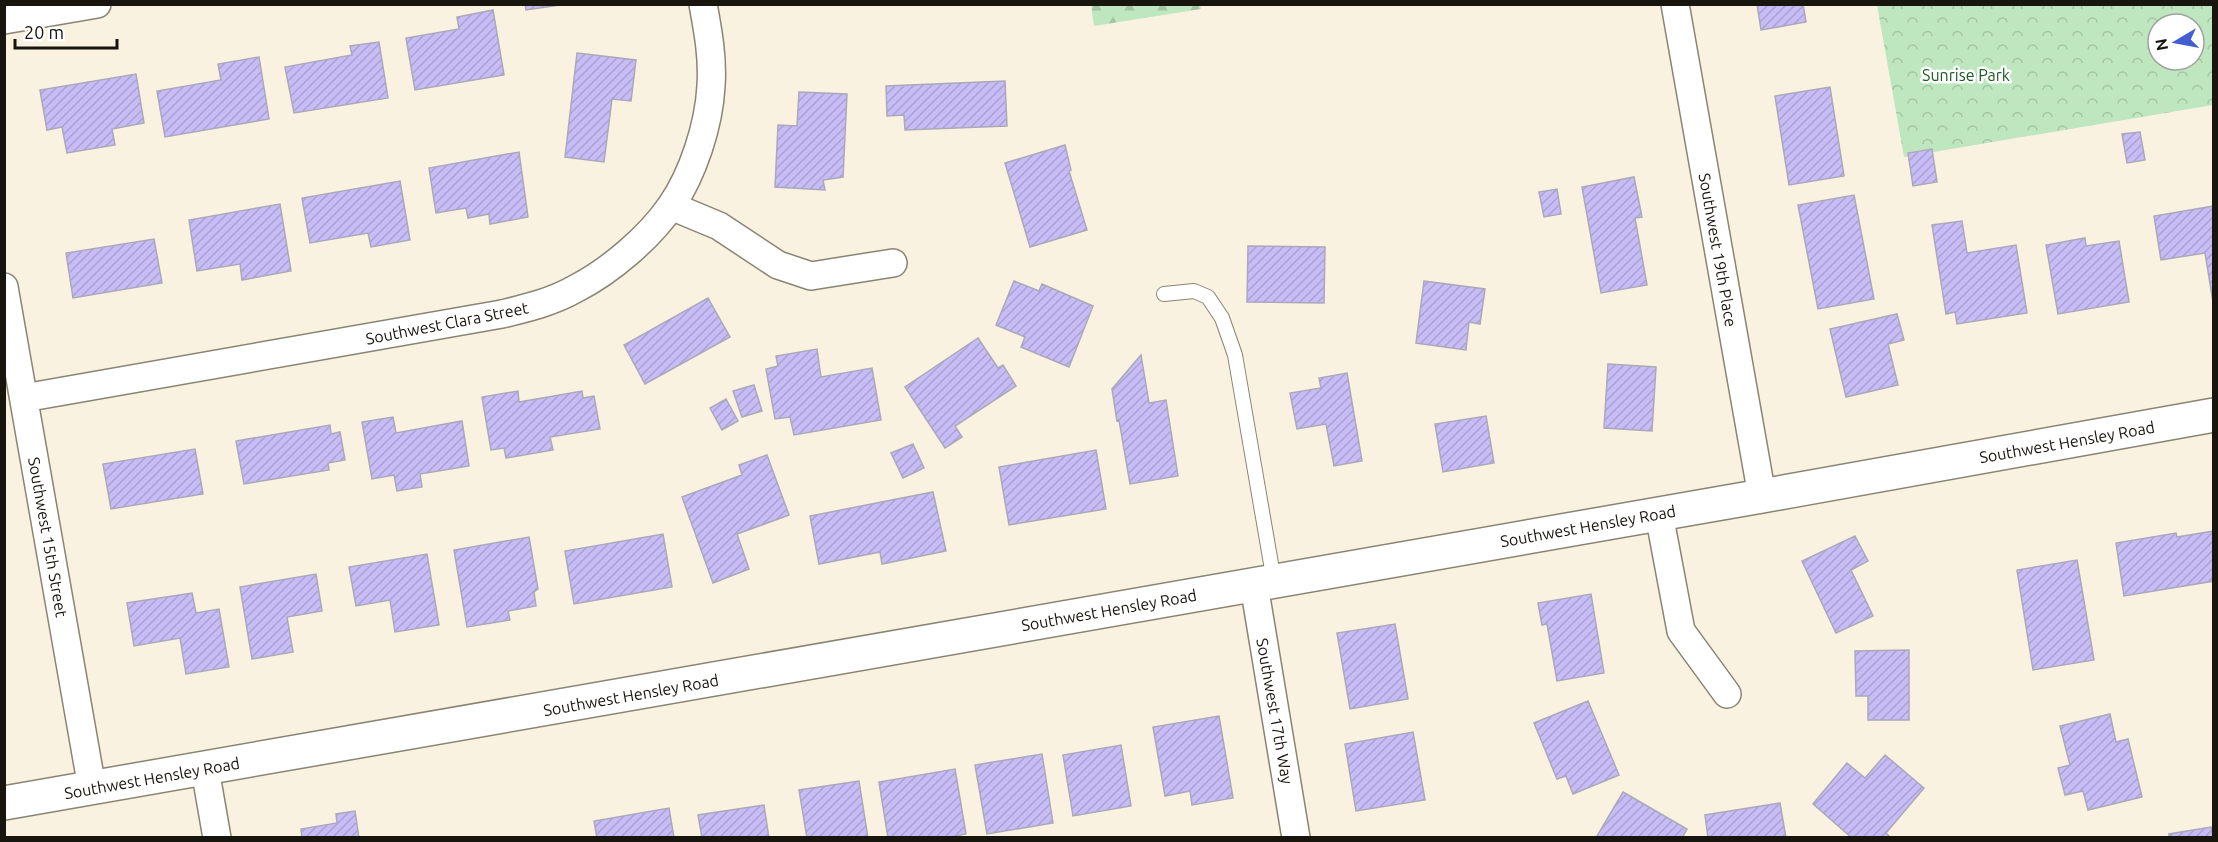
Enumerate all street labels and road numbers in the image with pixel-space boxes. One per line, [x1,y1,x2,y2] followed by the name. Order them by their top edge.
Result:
[1696,172,1740,328] street label: Southwest 19th Place
[364,298,531,348] street label: Southwest Clara Street
[1978,418,2156,466] street label: Southwest Hensley Road
[25,456,71,619] street label: Southwest 15th Street
[1499,502,1677,550] street label: Southwest Hensley Road
[1020,586,1198,634] street label: Southwest Hensley Road
[1253,637,1297,786] street label: Southwest 17th Way
[542,671,720,719] street label: Southwest Hensley Road
[63,754,241,802] street label: Southwest Hensley Road

